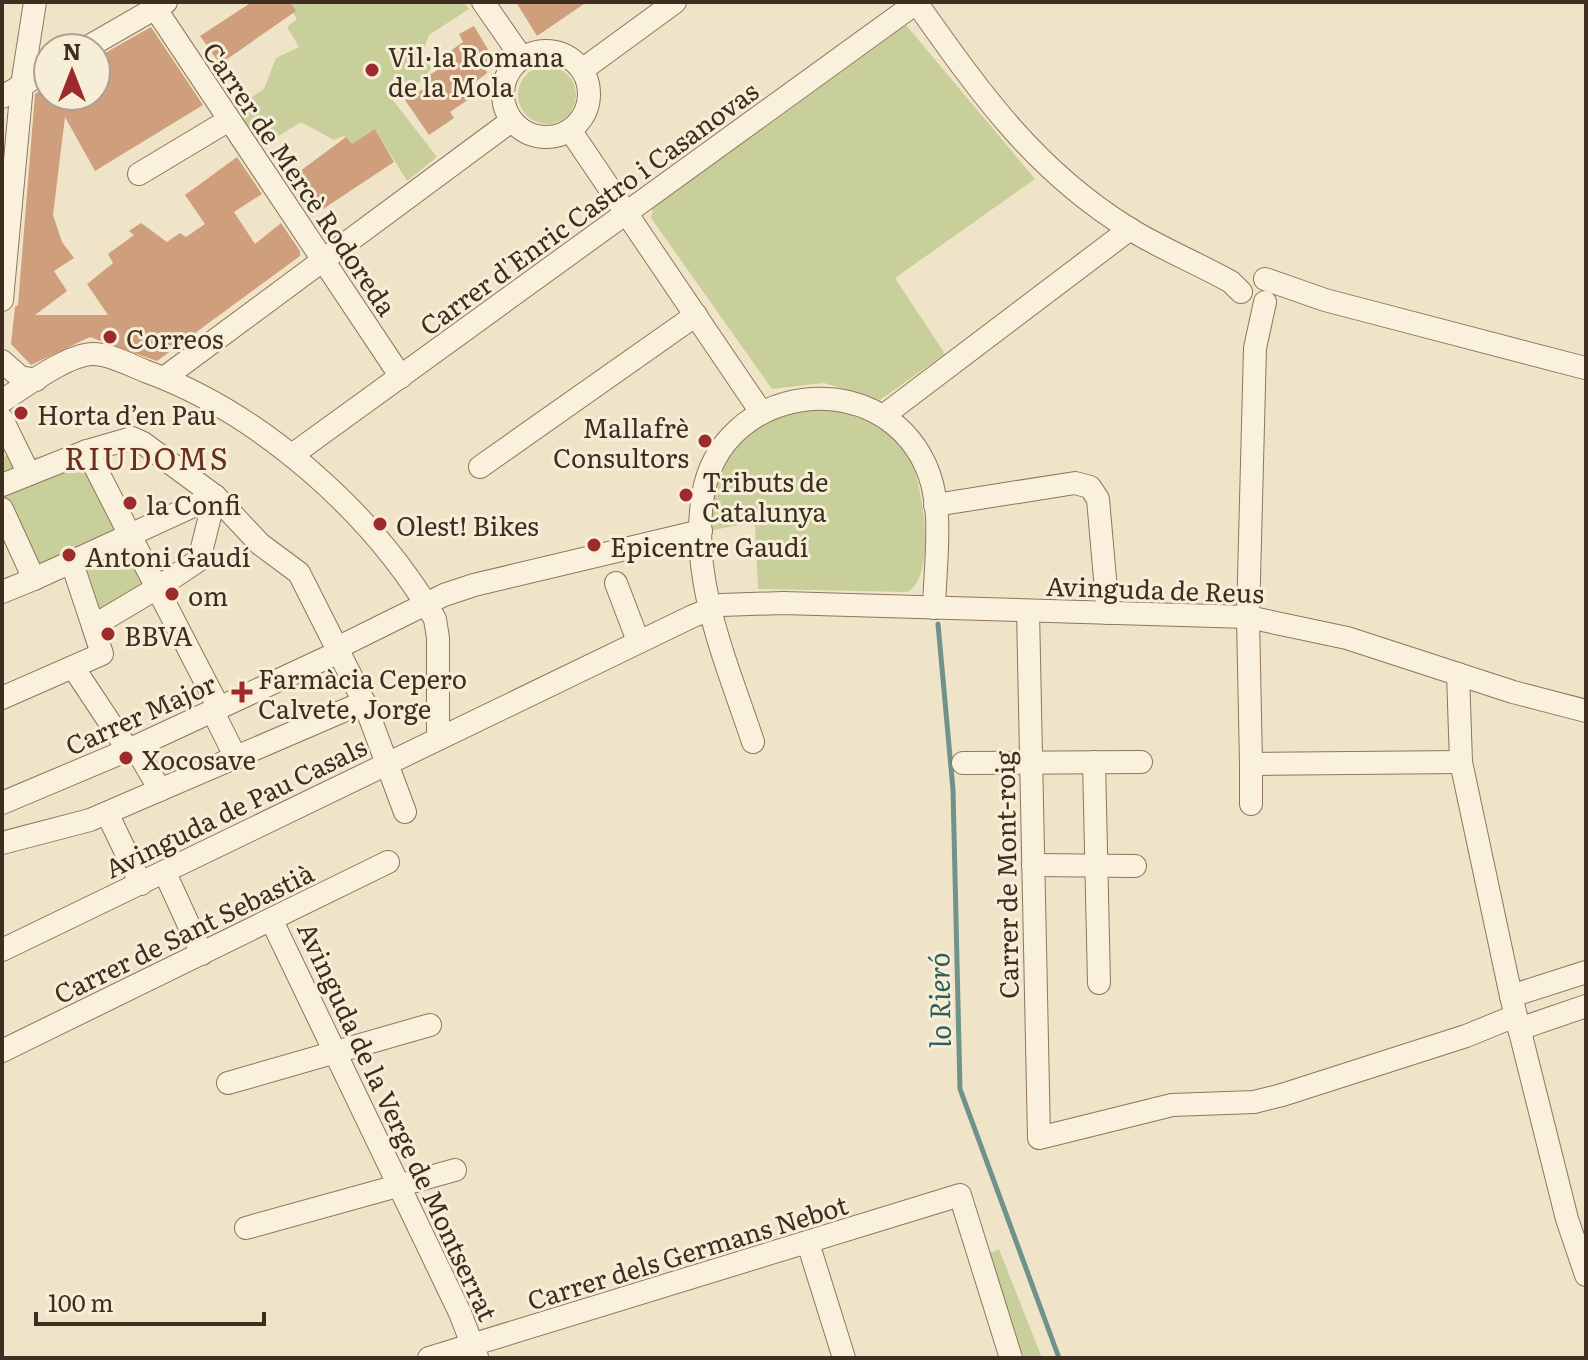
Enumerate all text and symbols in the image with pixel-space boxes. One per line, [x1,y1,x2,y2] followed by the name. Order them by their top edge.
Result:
[32,32,112,112] north arrow
[195,33,407,323] street label: Carrer de Mercè Rodoreda
[63,34,81,67] text: N
[388,36,564,105] place label: Vil·la Romana de la Mola
[363,61,381,79] marker: Vil·la Romana de la Mola
[411,71,765,343] street label: Carrer d'Enric Castro i Casanovas
[126,318,224,357] place label: Correos
[101,328,119,346] marker: Correos
[37,394,217,433] place label: Horta d’en Pau
[12,404,30,422] marker: Horta d’en Pau
[553,407,689,476] place label: Mallafrè Consultors
[696,432,714,450] marker: Mallafrè Consultors
[64,435,230,479] district label: RIUDOMS
[702,461,828,530] place label: Tributs de Catalunya
[146,484,241,523] place label: la Confi
[677,486,695,504] marker: Tributs de Catalunya
[121,494,139,512] marker: la Confi
[396,505,539,544] place label: Olest! Bikes
[371,515,389,533] marker: Olest! Bikes
[610,526,809,565] place label: Epicentre Gaudí
[85,536,251,575] place label: Antoni Gaudí
[585,536,603,554] marker: Epicentre Gaudí
[60,546,78,564] marker: Antoni Gaudí
[1045,565,1265,611] street label: Avinguda de Reus
[188,575,228,614] place label: om
[163,585,181,603] marker: om
[124,615,193,654] place label: BBVA
[99,625,117,643] marker: BBVA
[258,658,467,727] place label: Farmàcia Cepero Calvete, Jorge
[58,662,222,764] street label: Carrer Major
[233,683,251,701] marker: Farmàcia Cepero Calvete, Jorge
[97,726,373,886] street label: Avinguda de Pau Casals
[142,739,256,778] place label: Xocosave
[117,749,135,767] marker: Xocosave
[983,750,1027,999] street label: Carrer de Mont-roig
[46,852,320,1012] street label: Carrer de Sant Sebastià
[289,915,509,1327] street label: Avinguda de la Verge de Montserrat
[916,952,960,1048] water label: lo Rieró
[522,1183,853,1318] street label: Carrer dels Germans Nebot
[36,1276,264,1326] scale bar
[48,1284,114,1319] text: 100 m

